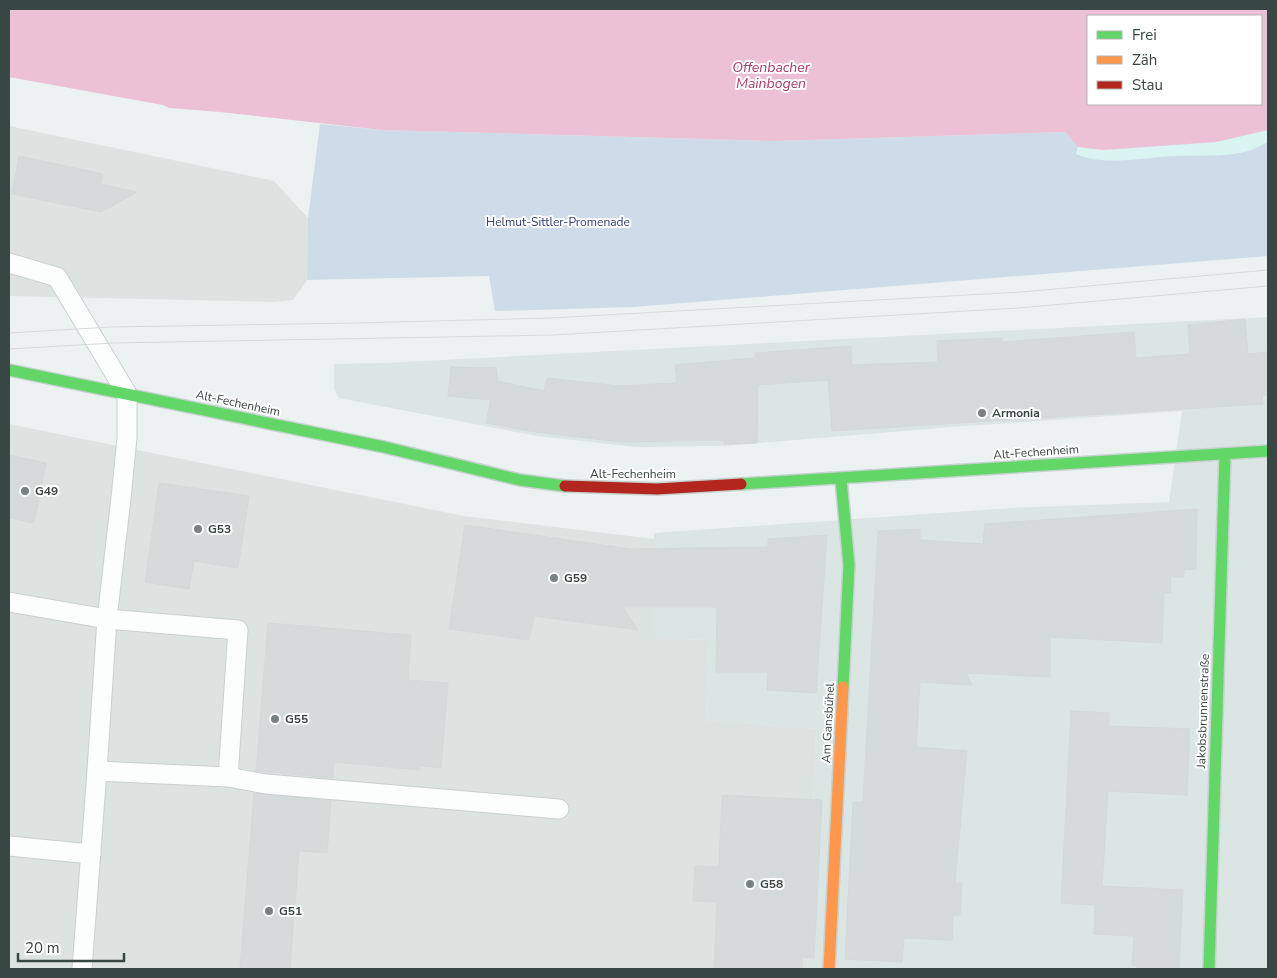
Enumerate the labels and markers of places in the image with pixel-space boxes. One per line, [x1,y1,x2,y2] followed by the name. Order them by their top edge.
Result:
[992,405,1040,421] place label: Armonia
[976,407,988,419] marker: Armonia
[35,483,58,499] place label: G49
[19,485,31,497] marker: G49
[208,521,231,537] place label: G53
[192,523,204,535] marker: G53
[564,570,587,586] place label: G59
[548,572,560,584] marker: G59
[285,711,308,727] place label: G55
[269,713,281,725] marker: G55
[760,876,783,892] place label: G58
[744,878,756,890] marker: G58
[279,903,302,919] place label: G51
[263,905,275,917] marker: G51

